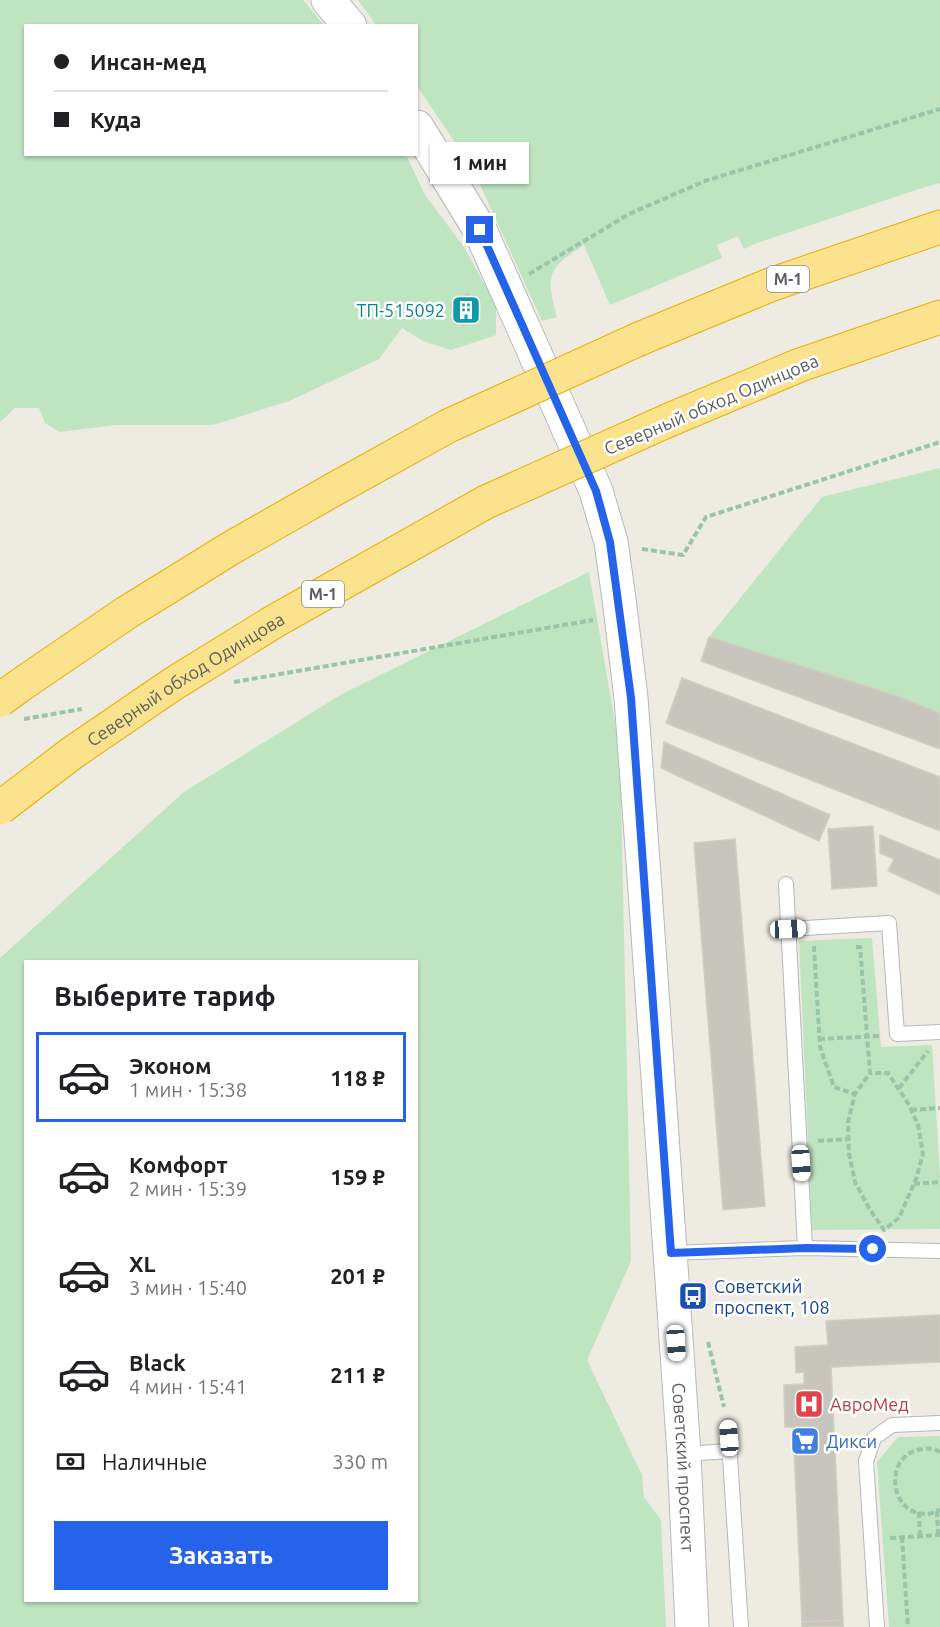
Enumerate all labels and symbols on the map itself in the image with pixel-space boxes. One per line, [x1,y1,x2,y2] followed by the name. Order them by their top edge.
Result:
[430,143,530,185] callout: 1 мин
[466,216,493,243] route end
[767,266,809,292] road number: М-1
[450,294,482,326] building icon: ТП-515092
[356,300,445,320] place label: ТП-515092
[601,350,821,458] street label: Северный обход Одинцова
[302,581,344,607] road number: М-1
[83,608,287,750] street label: Северный обход Одинцова
[770,919,806,939] car
[791,1144,811,1182] car
[859,1235,886,1262] route start
[714,1276,830,1317] place label: Советский проспект, 108
[677,1280,709,1312] bus stop icon: Советский проспект, 108
[666,1324,686,1362] car
[669,1382,699,1553] street label: Советский проспект
[793,1388,825,1420] hospital icon: АвроМед
[830,1394,909,1414] place label: АвроМед
[719,1419,739,1457] car
[789,1425,821,1457] supermarket icon: Дикси
[826,1431,877,1451] place label: Дикси

